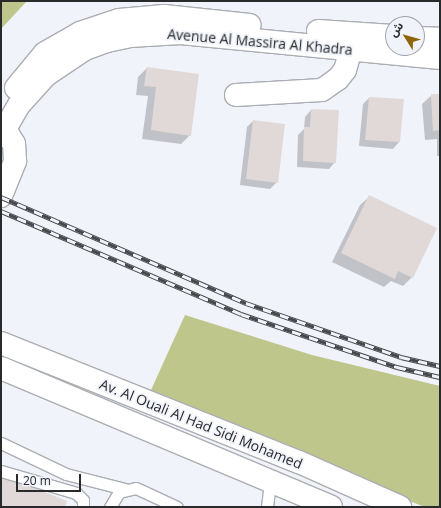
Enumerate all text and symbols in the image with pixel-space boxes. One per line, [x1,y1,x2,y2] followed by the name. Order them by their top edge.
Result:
[385,16,425,56] north arrow
[385,19,406,40] text: ش
[167,26,353,58] street label: Avenue Al Massira Al Khadra
[97,376,305,472] street label: Av. Al Ouali Al Had Sidi Mohamed
[18,466,83,492] scale bar
[23,472,51,489] text: 20 m

